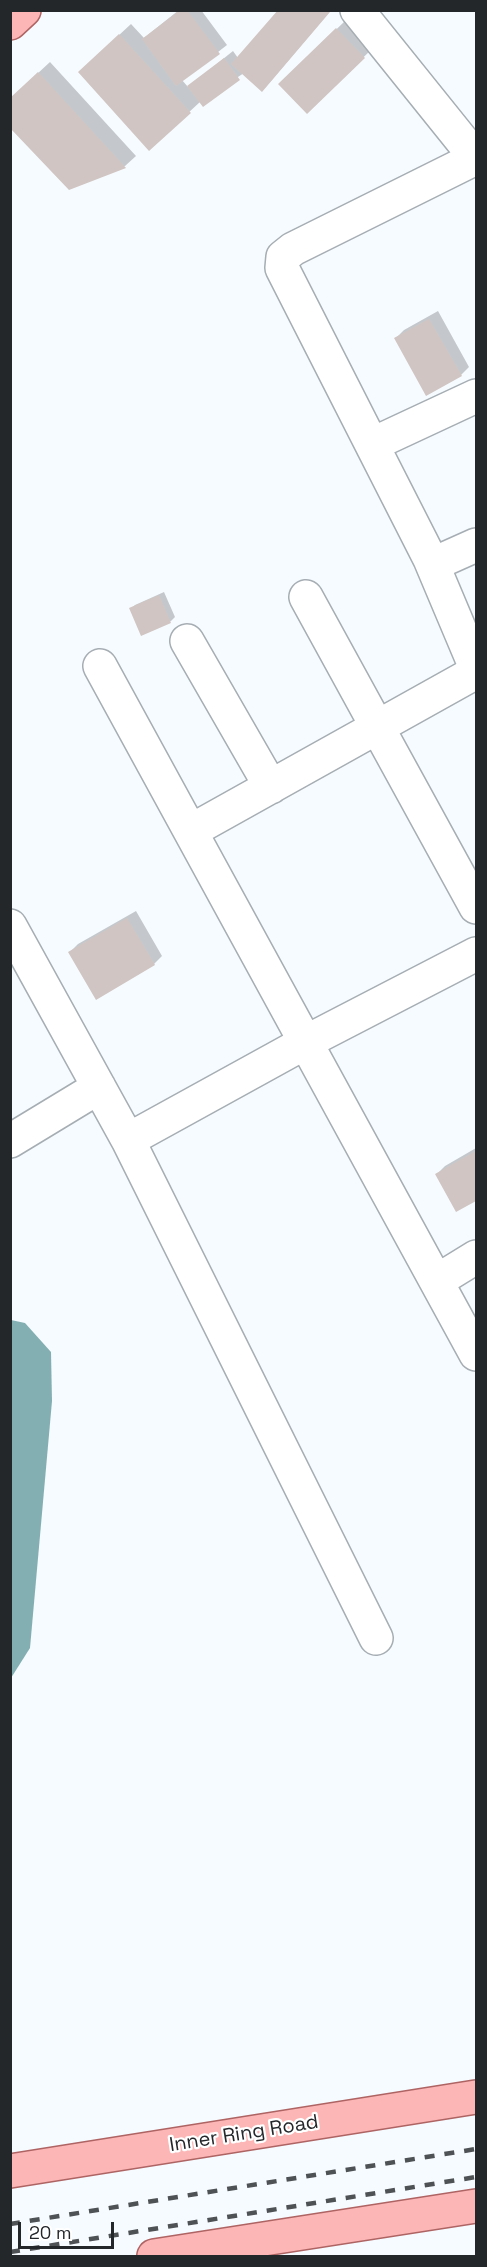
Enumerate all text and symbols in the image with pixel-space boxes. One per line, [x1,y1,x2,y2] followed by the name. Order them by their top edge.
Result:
[168,2110,320,2158] street label: Inner Ring Road
[21,2210,117,2248] scale bar
[29,2221,72,2244] text: 20 m

